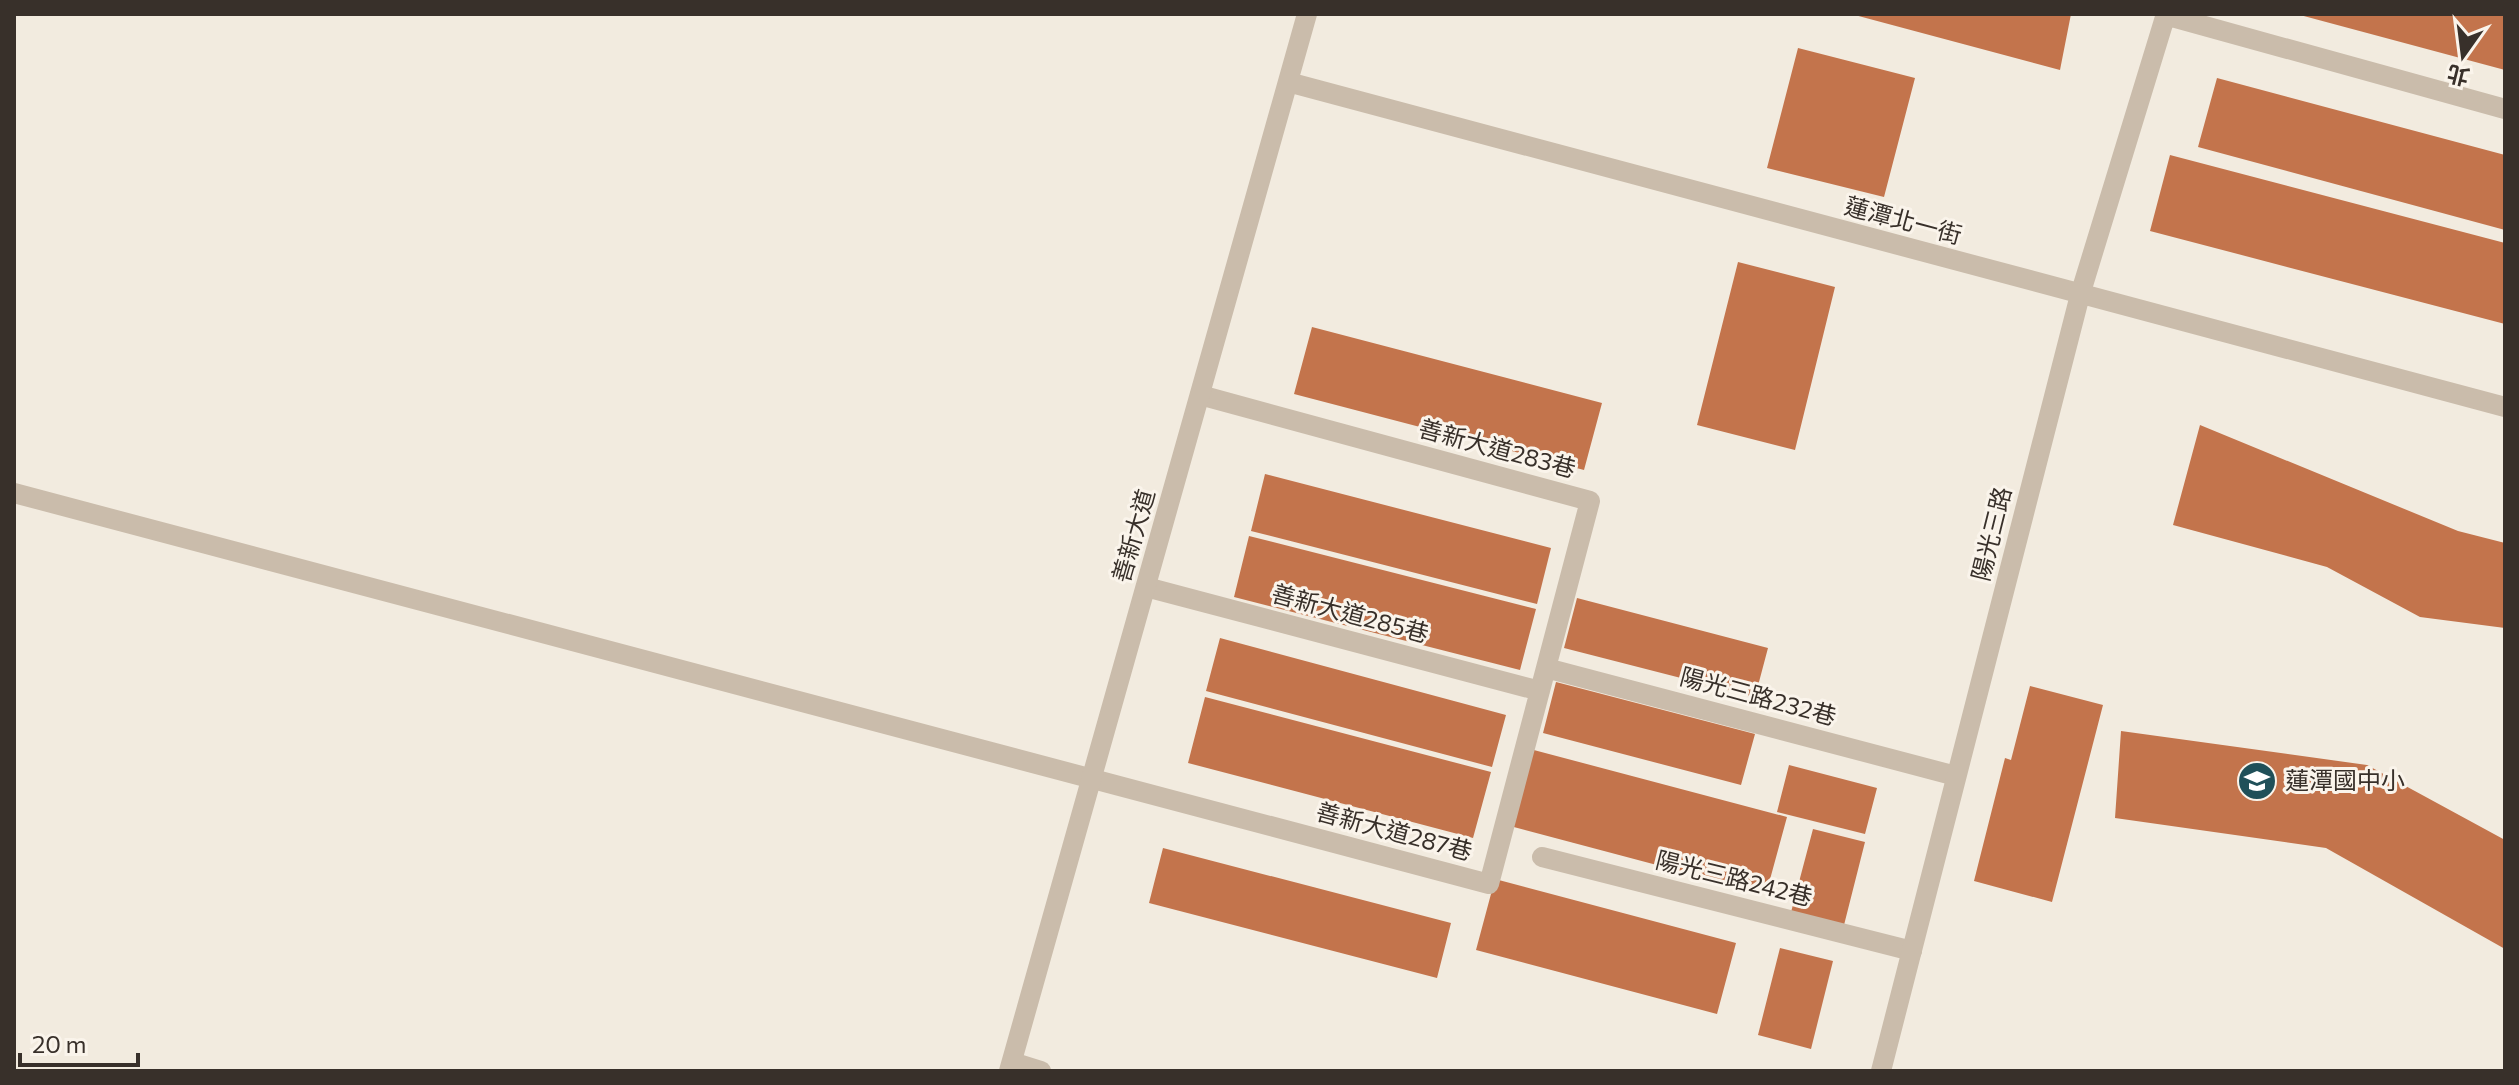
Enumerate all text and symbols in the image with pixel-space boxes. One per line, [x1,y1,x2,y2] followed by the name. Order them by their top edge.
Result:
[2423,16,2503,96] north arrow
[2444,60,2472,92] text: 北
[1842,190,1965,249] street label: 蓮潭北一街
[1416,413,1579,482] street label: 善新大道283巷
[1965,484,2016,584] street label: 陽光三路
[1105,485,1160,586] street label: 善新大道
[1269,578,1432,647] street label: 善新大道285巷
[1677,661,1840,730] street label: 陽光三路232巷
[2236,760,2278,802] school or university icon: 蓮潭國中小
[2285,765,2405,794] place label: 蓮潭國中小
[1313,796,1476,865] street label: 善新大道287巷
[1653,844,1816,911] street label: 陽光三路242巷
[20,1017,138,1067] scale bar
[32,1029,86,1058] text: 20 m

